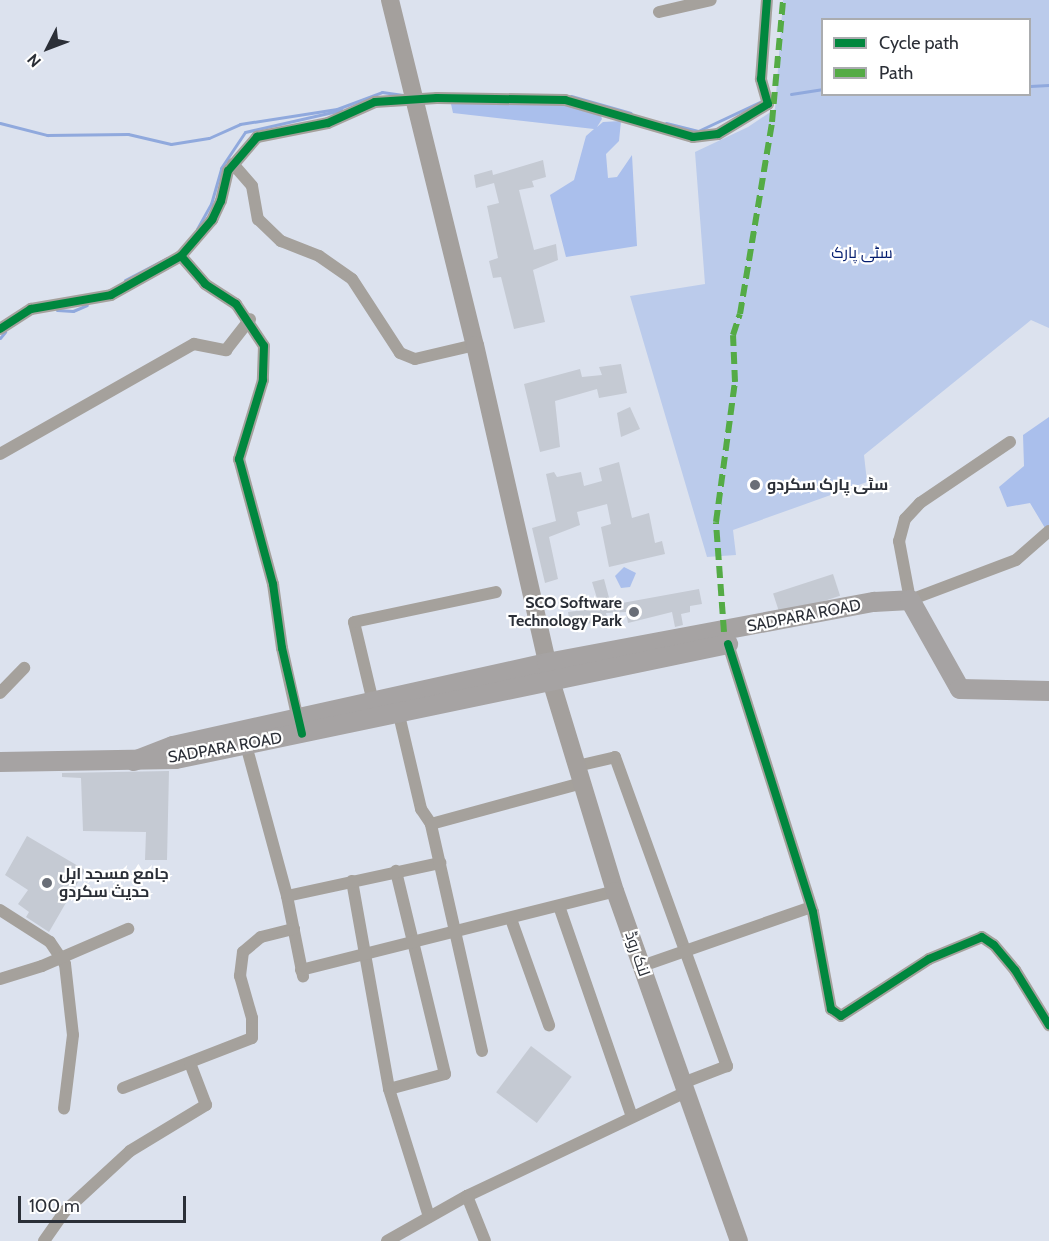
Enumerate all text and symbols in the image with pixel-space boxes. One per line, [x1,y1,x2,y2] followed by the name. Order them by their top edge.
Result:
[18,18,78,78] north arrow
[821,18,1031,96] legend
[879,32,959,54] text: Cycle path
[23,50,45,71] text: N
[879,62,913,84] text: Path
[831,243,893,263] park label: سٹی پارک
[767,475,888,495] place label: سٹی پارک سکردو
[748,478,762,492] marker: سٹی پارک سکردو
[508,593,622,631] place label: SCO Software Technology Park
[745,596,863,636] street label: SADPARA ROAD
[627,605,641,619] marker: SCO Software Technology Park
[166,729,284,767] street label: SADPARA ROAD
[59,864,169,902] place label: جامع مسجد اہل حدیث سکردو
[40,876,54,890] marker: جامع مسجد اہل حدیث سکردو
[620,929,654,979] street label: لنک روڈ
[21,1184,189,1222] scale bar
[29,1195,80,1217] text: 100 m

